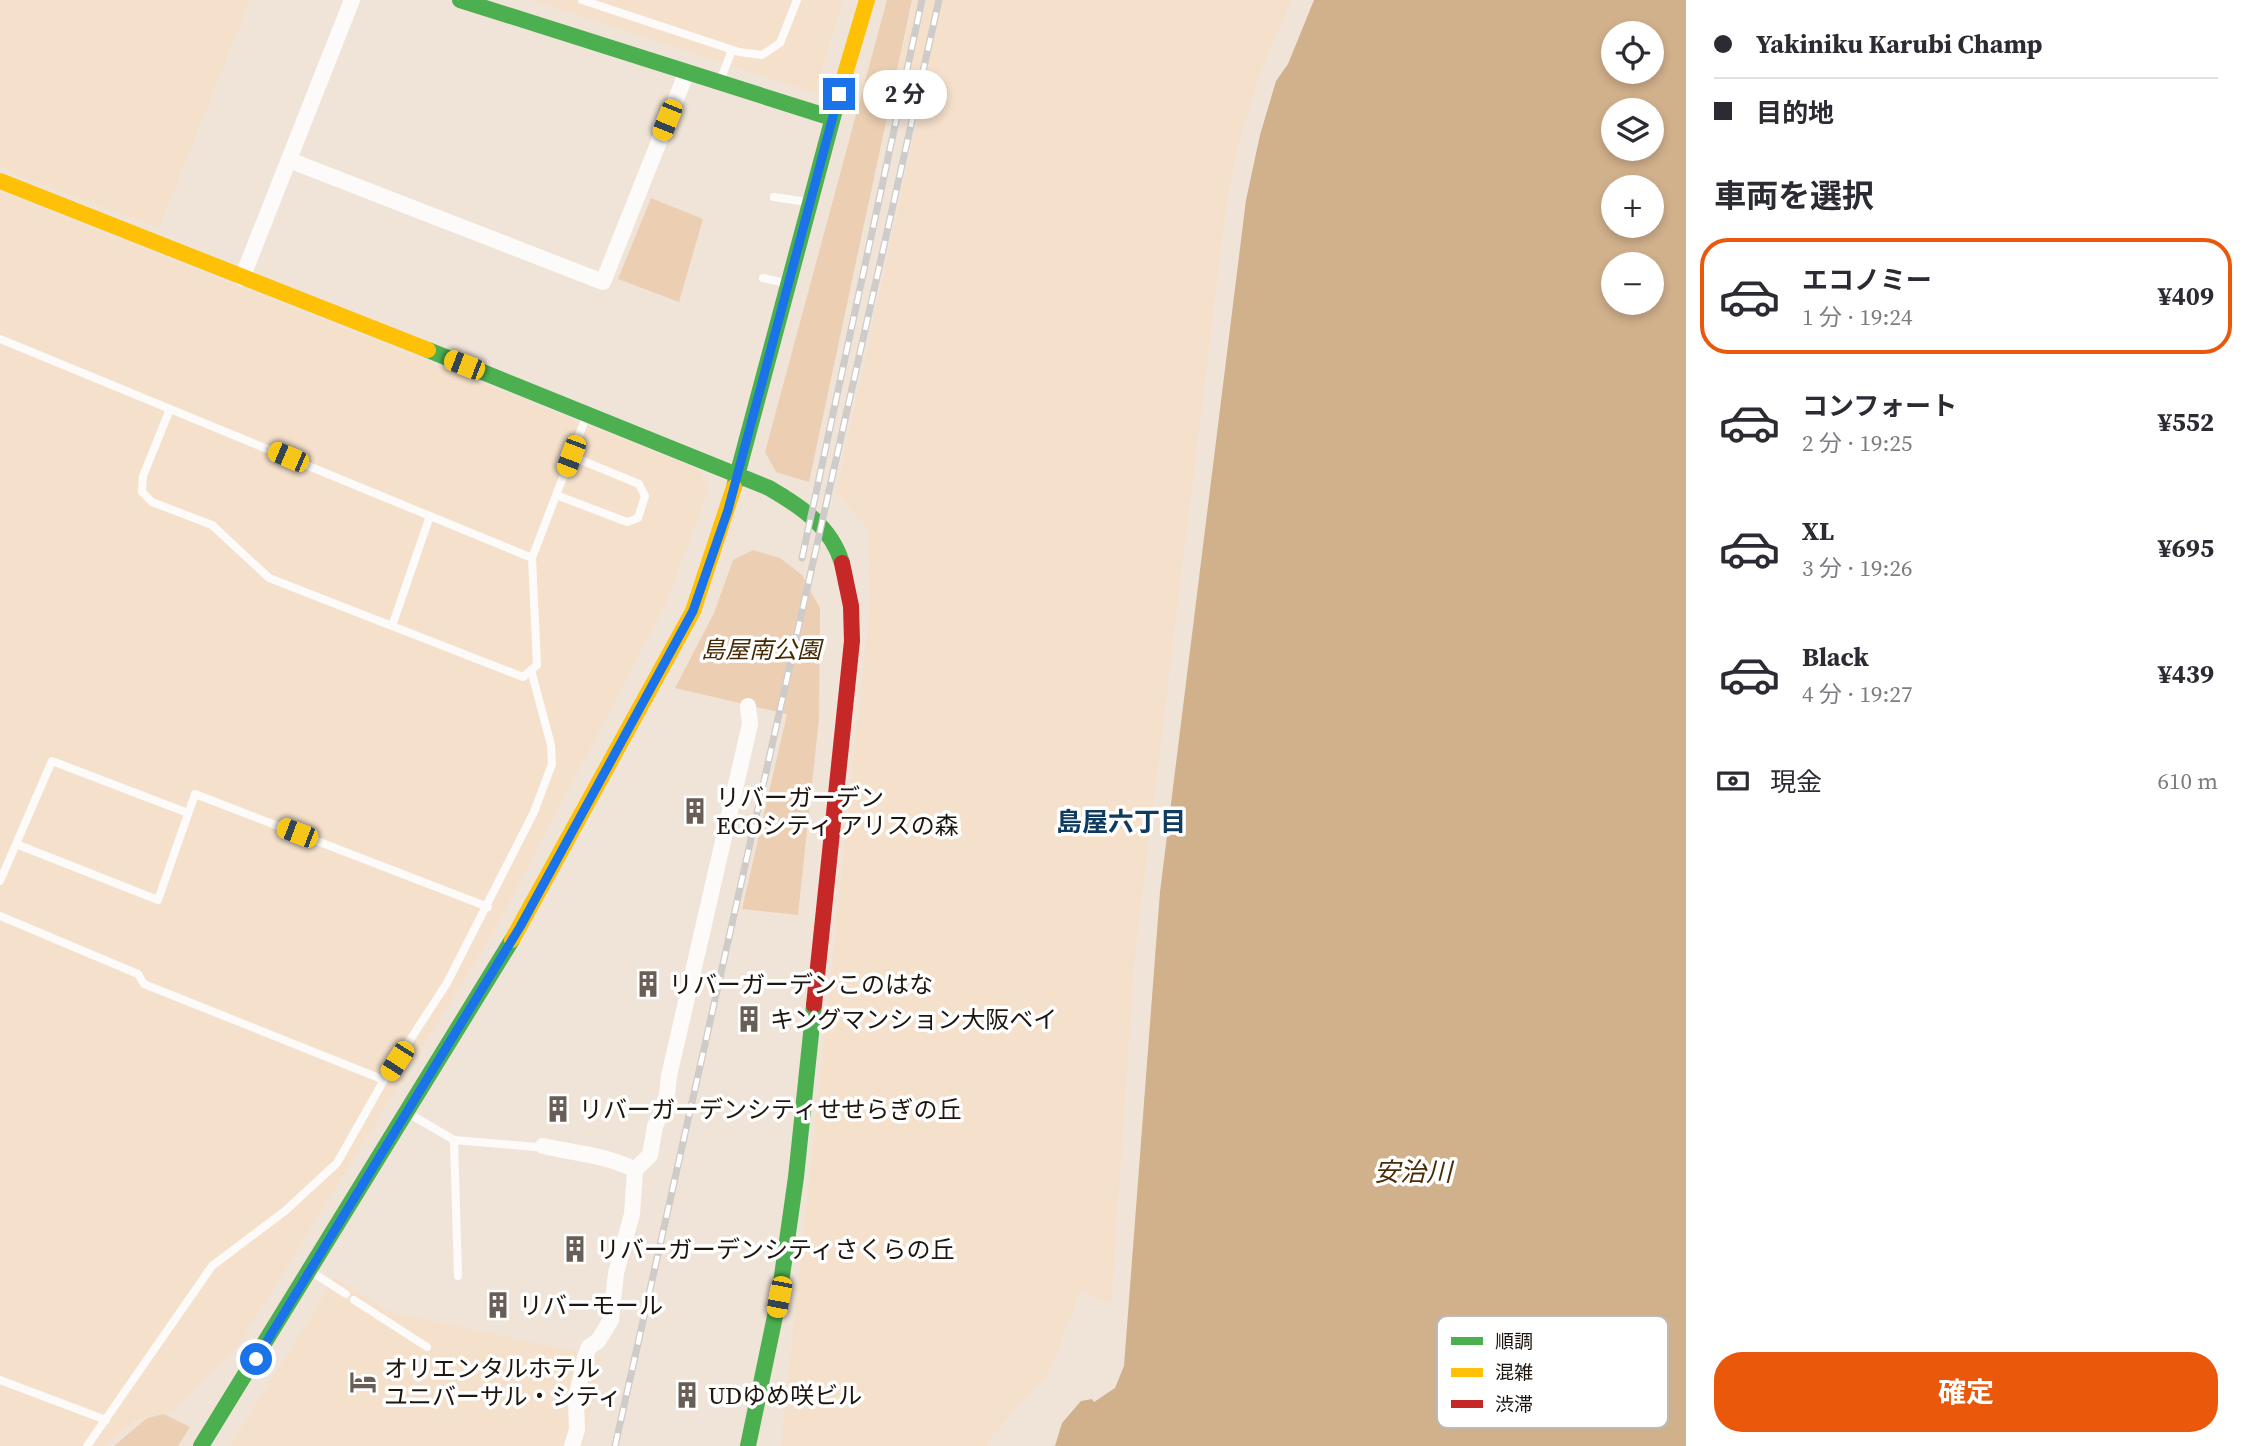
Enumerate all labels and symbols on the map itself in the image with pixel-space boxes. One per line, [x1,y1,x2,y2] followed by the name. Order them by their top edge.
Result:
[864,70,948,119] callout: 2 分
[823,78,855,110] route end
[650,97,685,143] car
[441,348,488,382] car
[554,433,589,479] car
[265,439,312,475] car
[701,633,824,666] park label: 島屋南公園
[716,781,959,842] place label: リバーガーデン ECOシティ アリスの森
[680,796,710,826] building icon: リバーガーデン ECOシティ アリスの森
[1056,804,1186,840] district label: 島屋六丁目
[274,816,321,850] car
[669,968,933,1001] place label: リバーガーデンこのはな
[633,969,663,999] building icon: リバーガーデンこのはな
[770,1003,1057,1036] place label: キングマンション大阪ベイ
[734,1004,764,1034] building icon: キングマンション大阪ベイ
[377,1038,418,1084] car
[579,1093,962,1126] place label: リバーガーデンシティせせらぎの丘
[543,1094,573,1124] building icon: リバーガーデンシティせせらぎの丘
[1374,1154,1455,1190] water label: 安治川
[596,1233,955,1266] place label: リバーガーデンシティさくらの丘
[560,1234,590,1264] building icon: リバーガーデンシティさくらの丘
[765,1274,794,1320] car
[519,1289,663,1322] place label: リバーモール
[483,1290,513,1320] building icon: リバーモール
[1437,1316,1668,1428] legend
[1495,1328,1533,1354] text: 順調
[240,1343,272,1375] route start
[384,1352,622,1413] place label: オリエンタルホテル ユニバーサル・シティ
[1495,1359,1533,1385] text: 混雑
[348,1367,378,1397] hotel icon: オリエンタルホテル ユニバーサル・シティ
[708,1379,862,1412] place label: UDゆめ咲ビル
[672,1380,702,1410] building icon: UDゆめ咲ビル
[1495,1391,1533,1417] text: 渋滞

